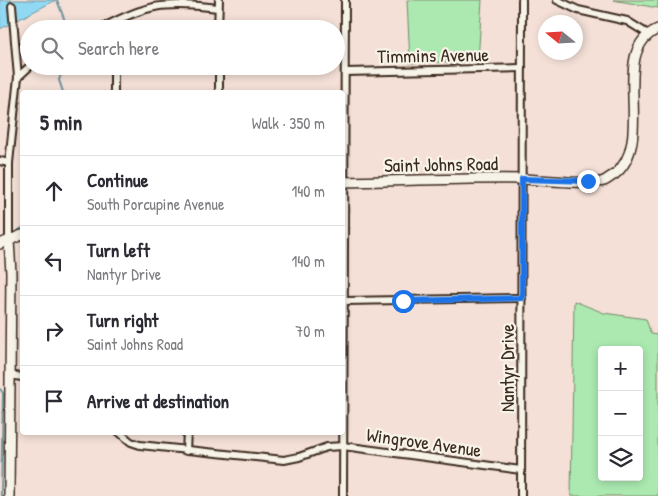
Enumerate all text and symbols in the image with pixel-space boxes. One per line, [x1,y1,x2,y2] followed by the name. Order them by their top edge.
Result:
[538,15,583,60] north arrow
[20,20,345,75] search box
[38,34,66,62] icon: search
[78,35,159,61] text: Search here
[377,41,490,69] street label: Timmins Avenue
[40,108,82,137] text: 5 min
[252,112,325,134] text: Walk · 350 m
[384,150,499,178] street label: Saint Johns Road
[87,167,148,193] text: Continue
[577,170,600,193] route end
[40,177,68,205] icon: ahead
[291,180,325,202] text: 140 m
[87,193,224,215] text: South Porcupine Avenue
[87,237,150,263] text: Turn left
[40,247,68,275] icon: left
[291,250,325,272] text: 140 m
[87,263,161,285] text: Nantyr Drive
[392,290,415,313] route start
[87,307,158,333] text: Turn right
[40,317,68,345] icon: right
[295,320,325,342] text: 70 m
[494,323,520,412] street label: Nantyr Drive
[87,333,183,355] text: Saint Johns Road
[598,346,643,481] map controls
[598,346,643,391] button: +
[40,387,68,415] icon: arrive
[87,388,229,414] text: Arrive at destination
[598,391,643,436] button: −
[365,421,484,463] street label: Wingrove Avenue
[598,436,643,481] button: layers

